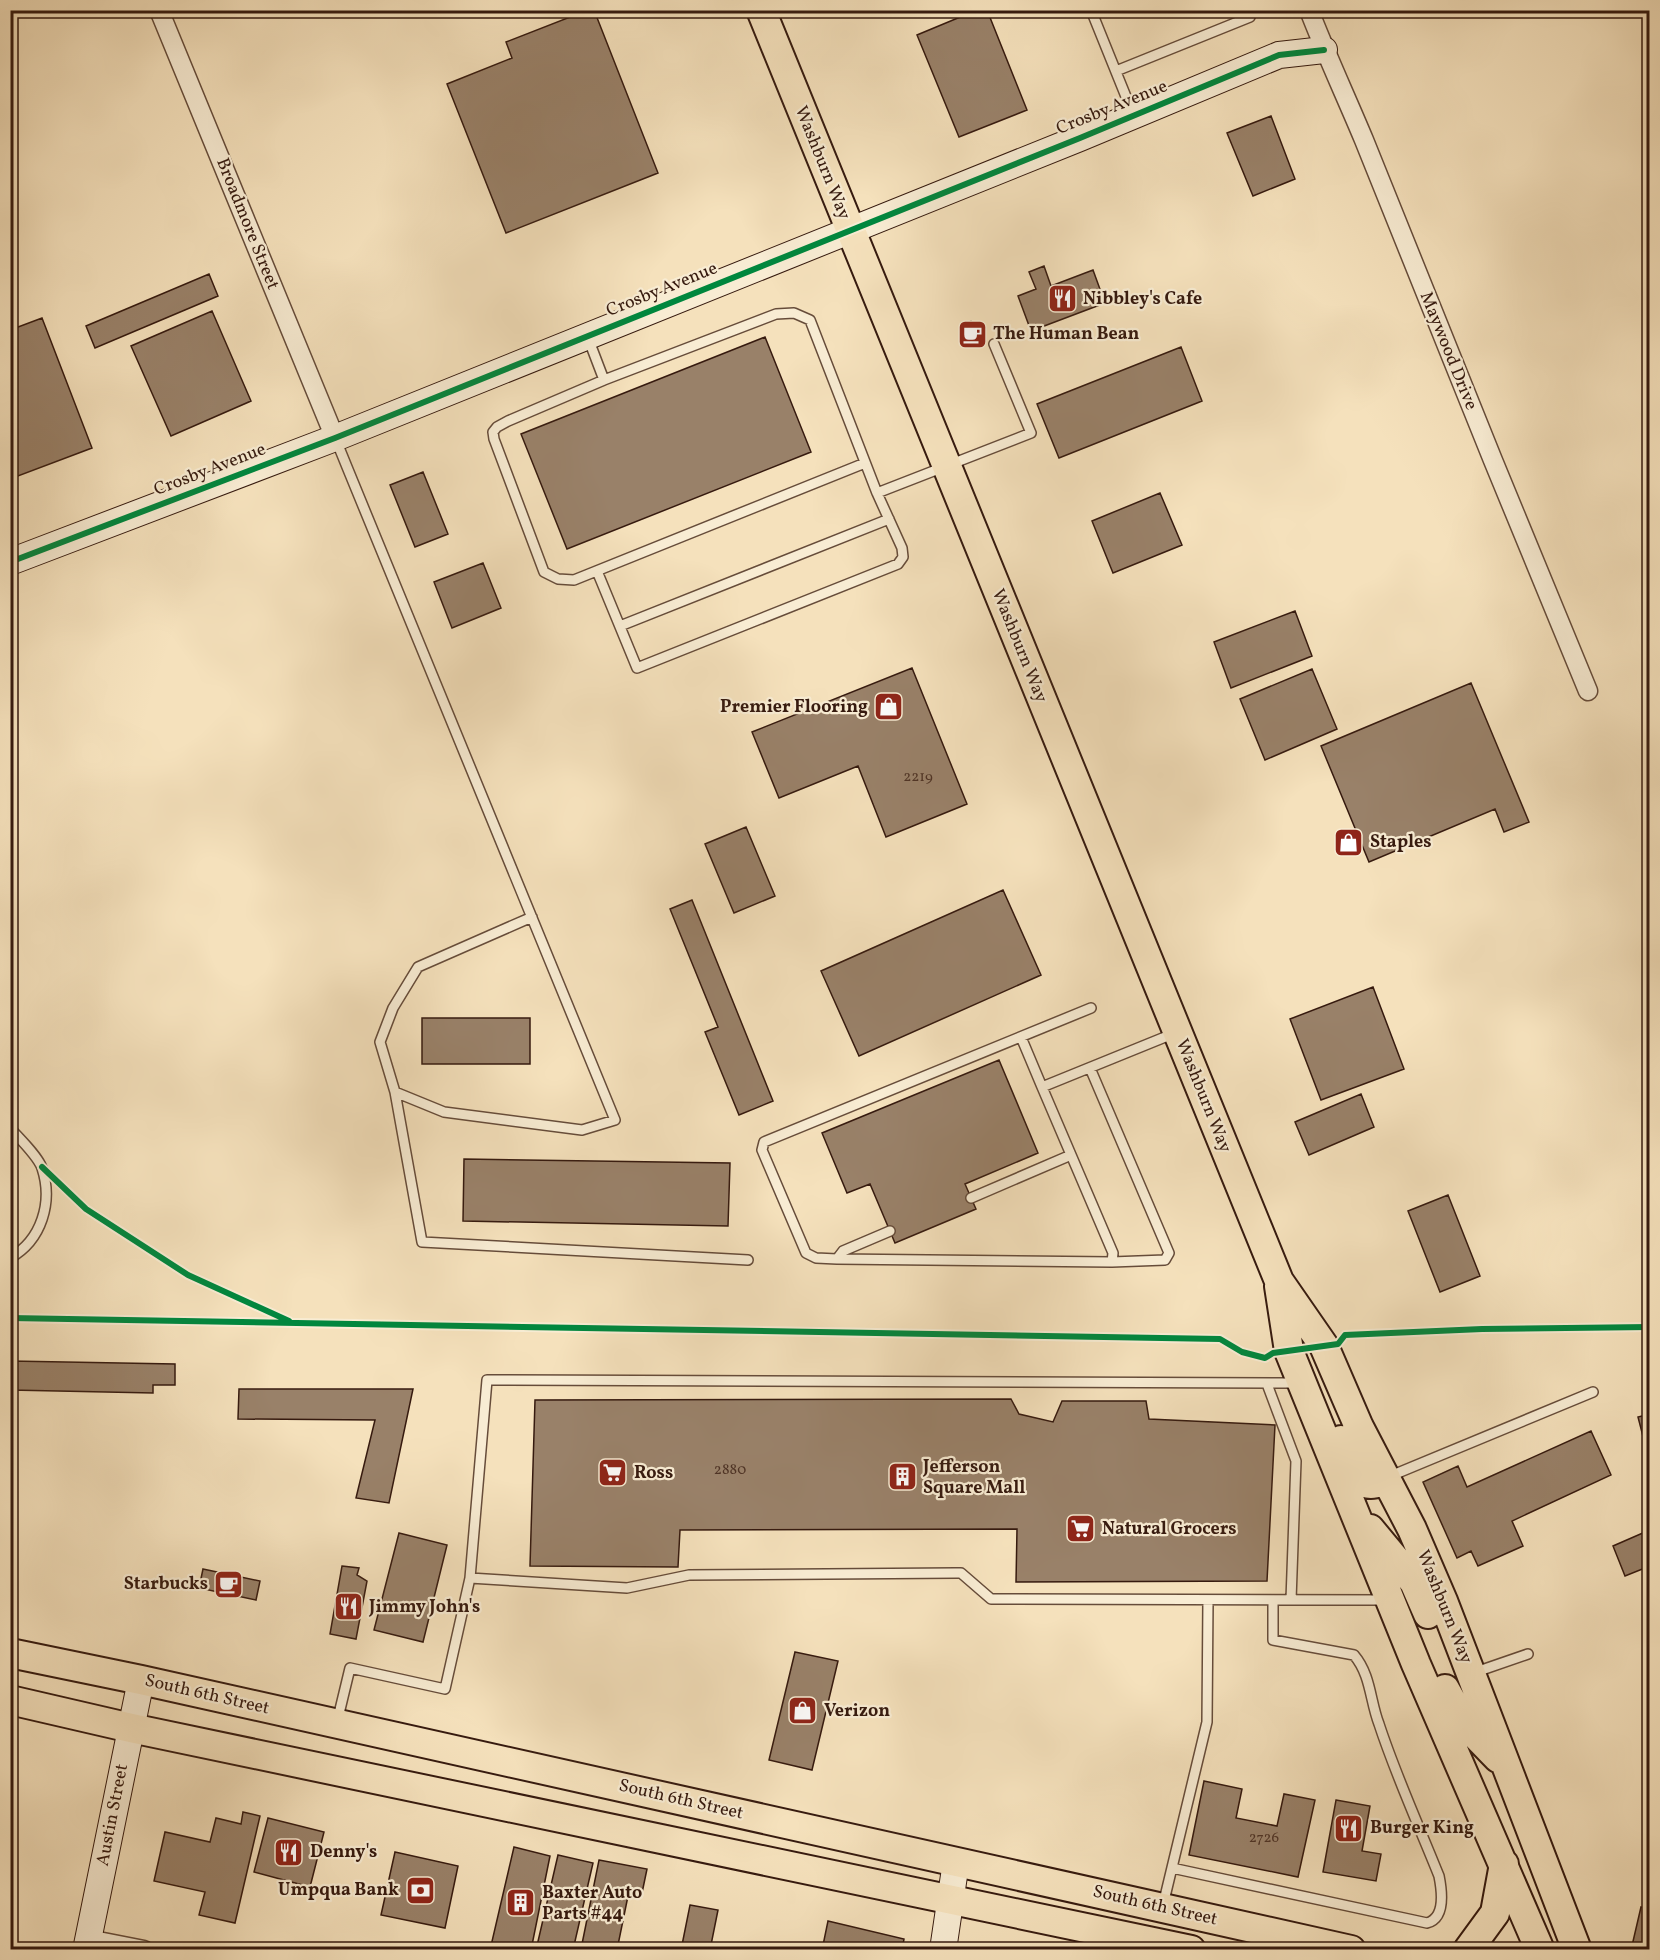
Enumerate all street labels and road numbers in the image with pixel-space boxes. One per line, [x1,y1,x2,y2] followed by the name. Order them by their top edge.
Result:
[1053,74,1171,142] street label: Crosby Avenue
[788,102,856,224] street label: Washburn Way
[209,155,285,293] street label: Broadmore Street
[603,256,721,324] street label: Crosby Avenue
[1413,288,1483,414] street label: Maywood Drive
[150,437,270,503] street label: Crosby Avenue
[985,585,1053,707] street label: Washburn Way
[1169,1035,1237,1157] street label: Washburn Way
[1410,1546,1478,1668] street label: Washburn Way
[142,1669,272,1721] street label: South 6th Street
[91,1762,135,1868] street label: Austin Street
[616,1774,746,1826] street label: South 6th Street
[1090,1880,1220,1932] street label: South 6th Street

